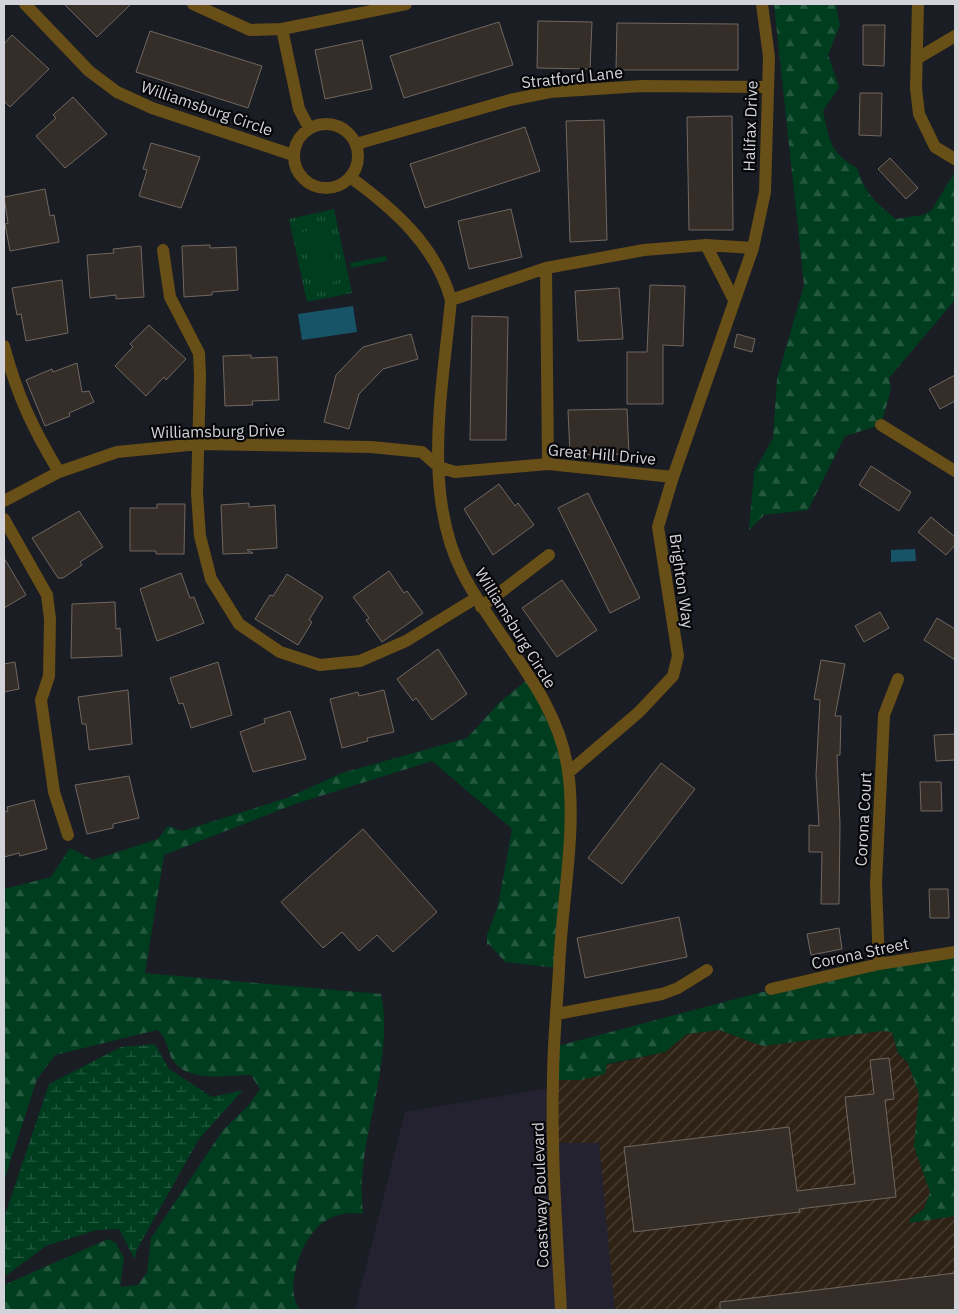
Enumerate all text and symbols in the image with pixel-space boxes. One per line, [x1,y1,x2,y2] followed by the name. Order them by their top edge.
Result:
[520,62,624,92] street label: Stratford Lane
[138,76,276,140] street label: Williamsburg Circle
[738,80,762,172] street label: Halifax Drive
[151,420,286,442] street label: Williamsburg Drive
[547,439,657,469] street label: Great Hill Drive
[665,532,699,630] street label: Brighton Way
[471,564,561,692] street label: Williamsburg Circle
[851,771,875,867] street label: Corona Court
[810,933,910,973] street label: Corona Street
[527,1122,553,1268] street label: Coastway Boulevard

